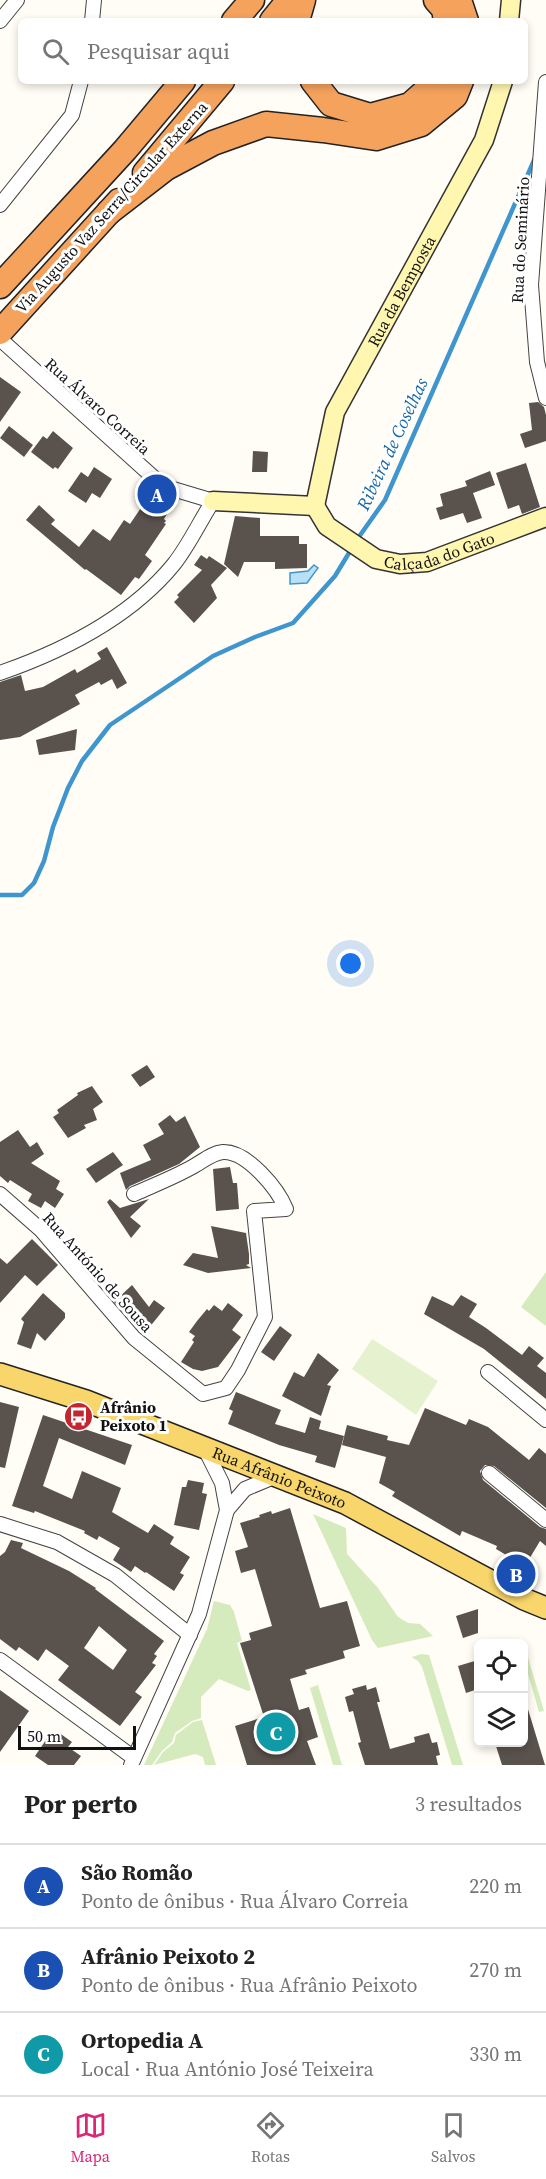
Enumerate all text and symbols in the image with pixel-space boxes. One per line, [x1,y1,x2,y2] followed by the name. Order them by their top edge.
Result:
[18,18,528,84] search box
[39,35,72,68] icon: search
[87,36,230,66] text: Pesquisar aqui
[10,96,213,318] street label: Via Augusto Vaz Serra/Circular Externa
[506,176,534,304] street label: Rua do Seminário
[362,231,441,350] street label: Rua da Bemposta
[40,353,156,460] street label: Rua Álvaro Correia
[350,373,434,515] water label: Ribeira de Coselhas
[138,472,176,516] pin: A
[382,526,498,575] street label: Calçada do Gato
[336,949,365,978] your location
[38,1207,159,1338] street label: Rua António de Sousa
[100,1396,167,1436] place label: Afrânio Peixoto 1
[63,1400,95,1432] bus stop icon: Afrânio Peixoto 1
[209,1441,350,1514] street label: Rua Afrânio Peixoto
[496,1552,536,1596] pin: B
[474,1639,528,1747] map controls
[474,1639,528,1693] button: locate
[474,1693,528,1747] button: layers
[256,1710,296,1754] pin: C
[18,1723,136,1750] scale bar
[27,1725,61,1747] text: 50 m
[24,1786,138,1822] text: Por perto
[415,1790,522,1818] text: 3 resultados
[81,1857,193,1887] text: São Romão
[37,1872,50,1900] text: A
[469,1872,522,1900] text: 220 m
[81,1887,409,1915] text: Ponto de ônibus · Rua Álvaro Correia
[81,1941,255,1971] text: Afrânio Peixoto 2
[37,1956,50,1984] text: B
[469,1956,522,1984] text: 270 m
[81,1971,417,1999] text: Ponto de ônibus · Rua Afrânio Peixoto
[81,2025,203,2055] text: Ortopedia A
[37,2040,50,2068] text: C
[469,2040,522,2068] text: 330 m
[81,2055,374,2083] text: Local · Rua António José Teixeira
[70,2109,110,2167] tab: Mapa
[251,2109,290,2167] tab: Rotas
[431,2109,475,2167] tab: Salvos

